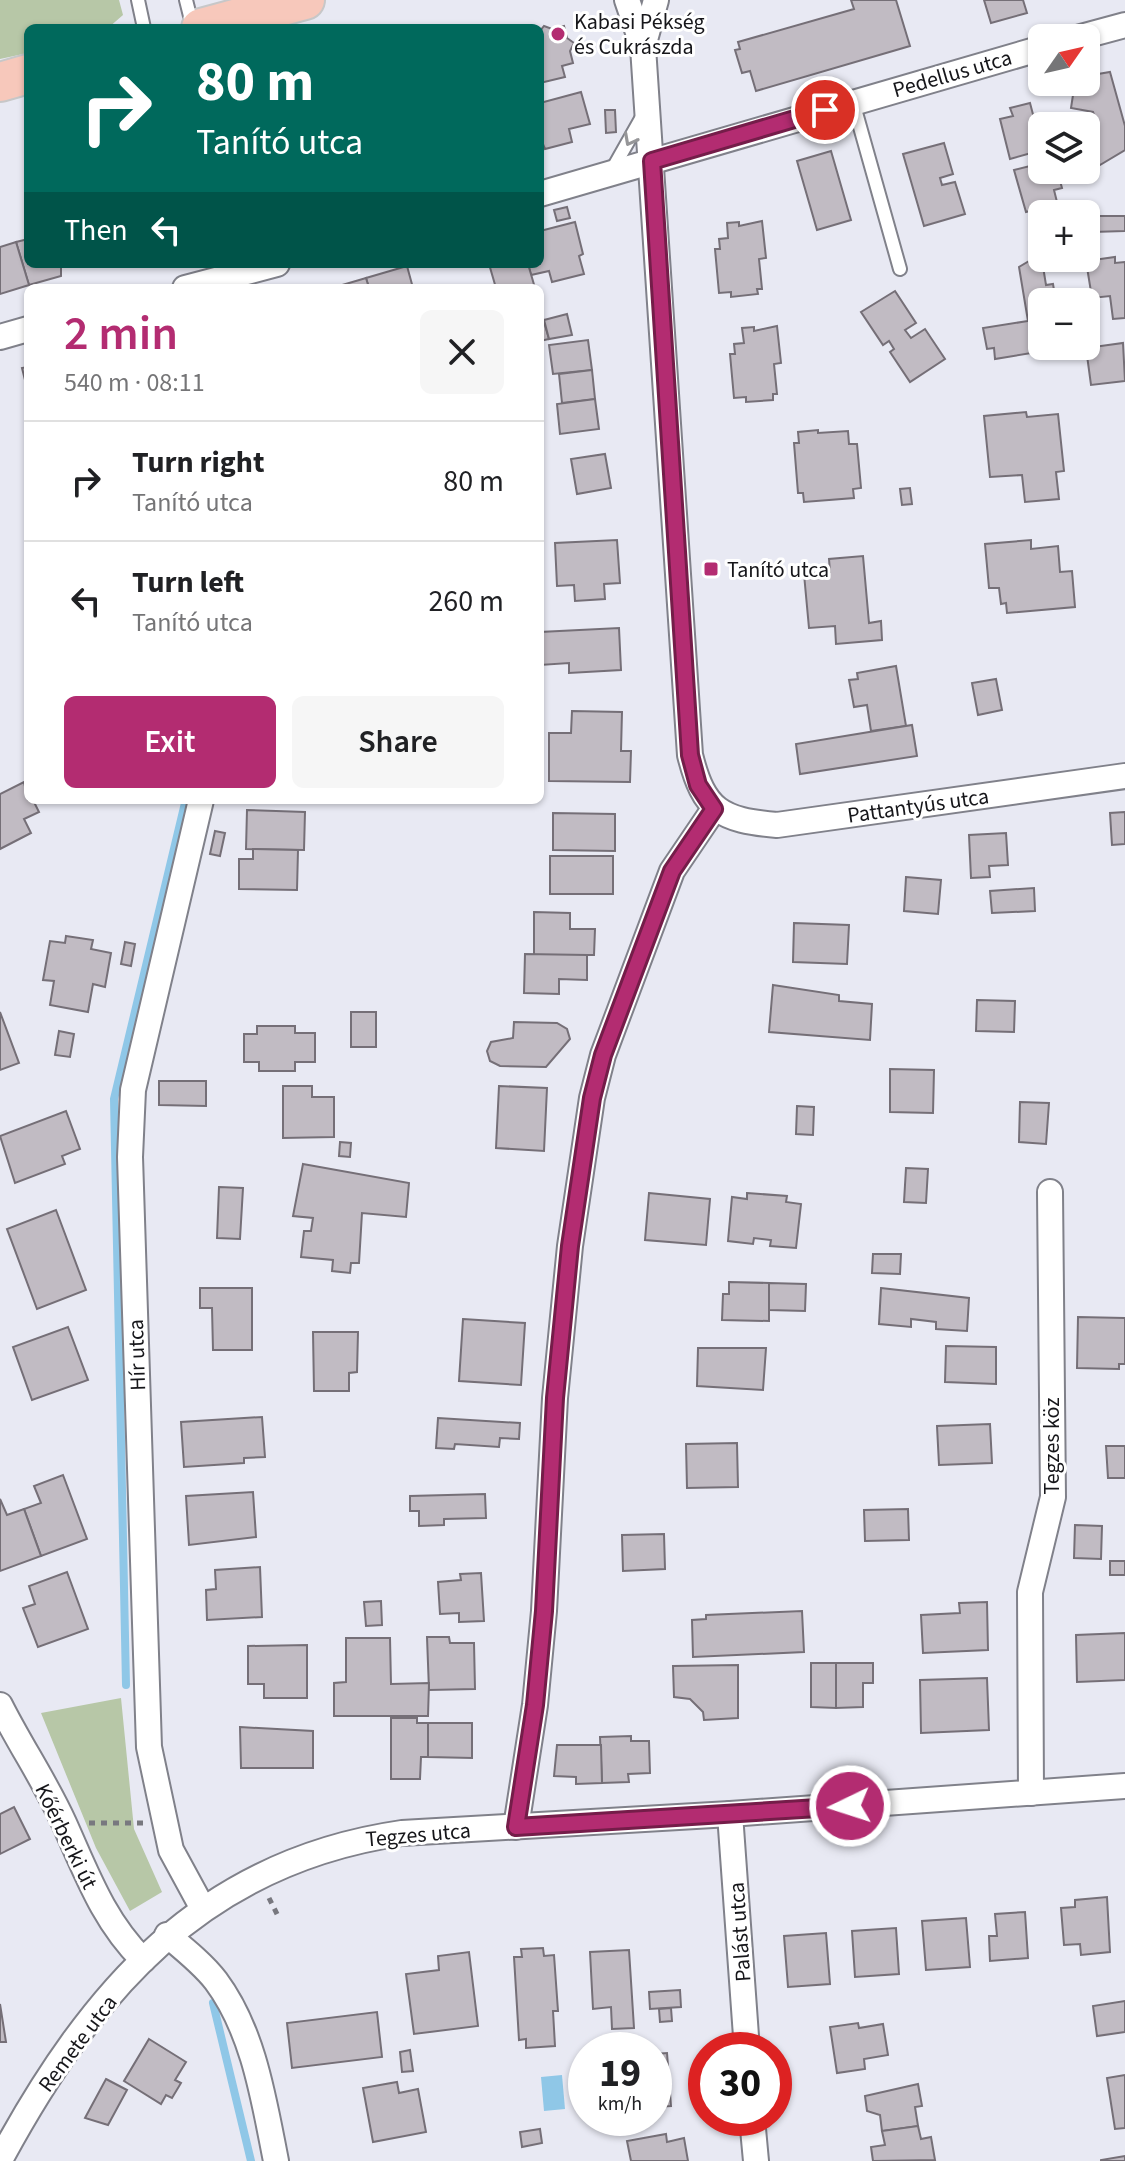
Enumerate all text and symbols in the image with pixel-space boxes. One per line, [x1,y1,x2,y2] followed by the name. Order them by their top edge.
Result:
[574,6,705,63] place label: Kabasi Pékség és Cukrászda
[1028,24,1100,96] north arrow
[1028,24,1100,360] map controls
[549,25,567,43] marker: Kabasi Pékség és Cukrászda
[889,42,1016,106] street label: Pedellus utca
[196,43,314,122] text: 80 m
[64,56,168,160] icon: right
[791,76,859,144] pin
[803,88,847,132] icon: arrive
[1028,112,1100,184] button: layers
[196,117,363,168] text: Tanító utca
[624,132,639,147] one-way arrow
[1028,200,1100,272] button: +
[144,208,188,252] icon: left
[64,209,128,252] text: Then
[1028,288,1100,360] button: −
[64,300,178,368] text: 2 min
[420,310,504,394] button: close
[64,364,205,401] text: 540 m · 08:11
[132,441,264,484] text: Turn right
[64,459,108,503] icon: right
[443,460,504,503] text: 80 m
[132,484,253,521] text: Tanító utca
[727,554,829,586] place label: Tanító utca
[702,560,720,578] marker: Tanító utca
[132,561,244,604] text: Turn left
[64,579,108,623] icon: left
[428,580,504,623] text: 260 m
[132,604,253,641] text: Tanító utca
[64,696,276,788] button: Exit
[292,696,504,788] button: Share
[845,780,991,832] street label: Pattantyús utca
[120,1319,154,1391] street label: Hír utca
[1036,1397,1068,1495] street label: Tegzes köz
[808,1764,892,1848] position arrow
[27,1778,106,1895] street label: Kőérberki út
[364,1814,472,1856] street label: Tegzes utca
[721,1881,759,1983] street label: Palást utca
[31,1988,125,2099] street label: Remete utca
[688,2032,792,2136] speed limit sign: 30
[599,2045,641,2102] text: 19
[598,2090,642,2118] text: km/h

